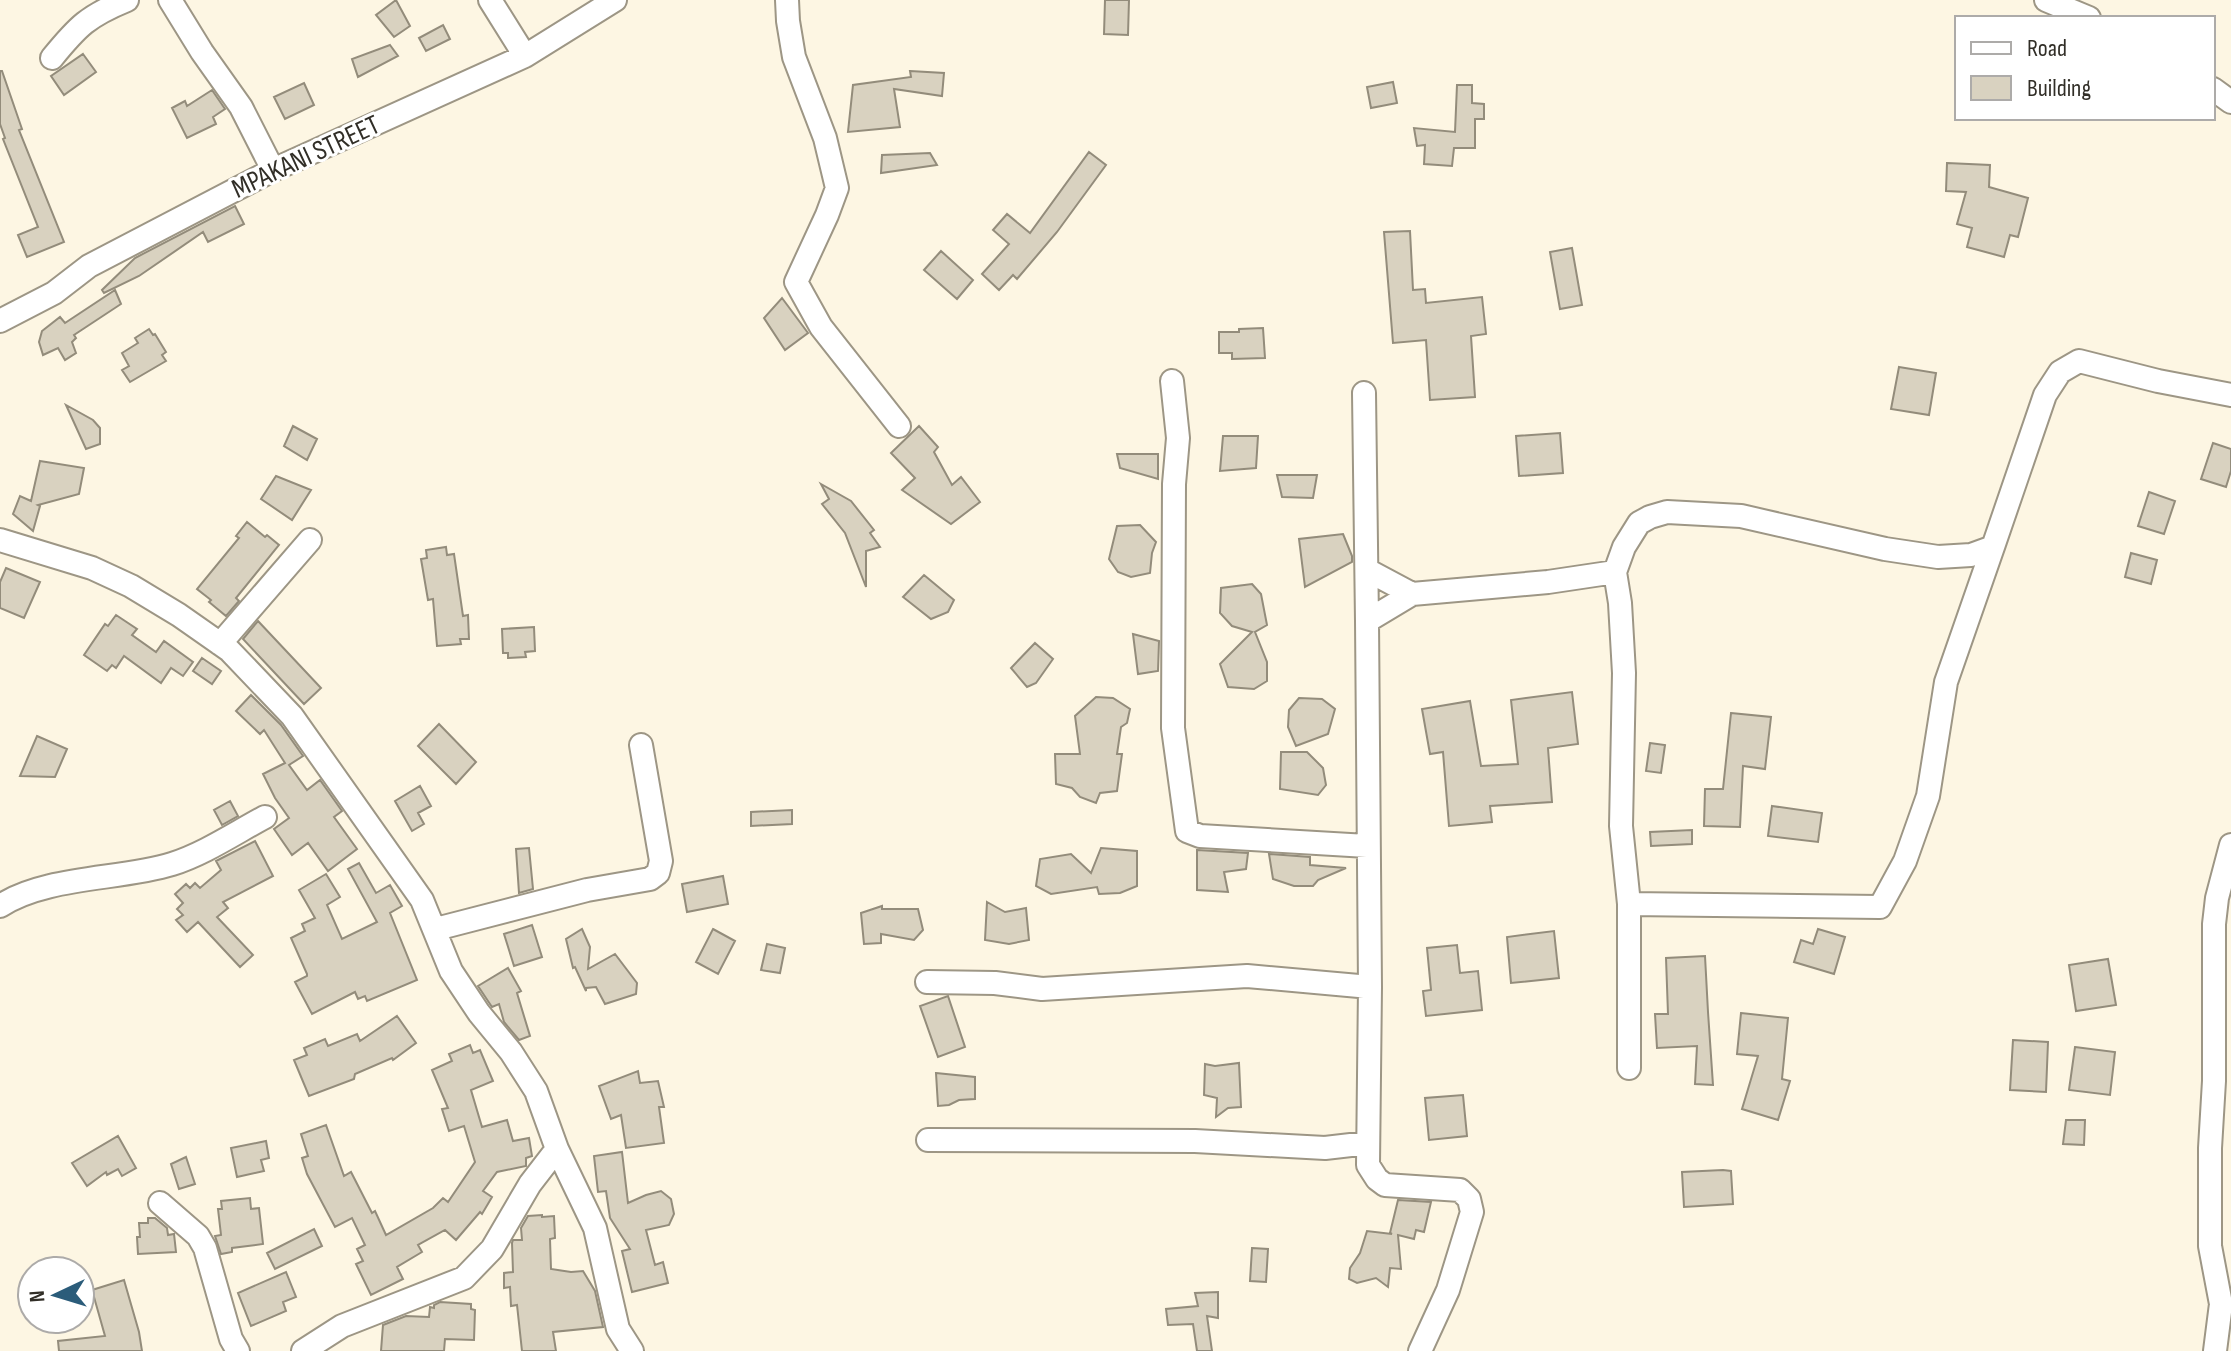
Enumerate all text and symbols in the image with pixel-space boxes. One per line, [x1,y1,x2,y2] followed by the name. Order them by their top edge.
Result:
[1955,16,2215,120] legend
[2027,34,2067,63] text: Road
[2027,74,2091,103] text: Building
[227,108,385,206] street label: MPAKANI STREET
[16,1255,96,1335] north arrow
[24,1289,51,1303] text: N

